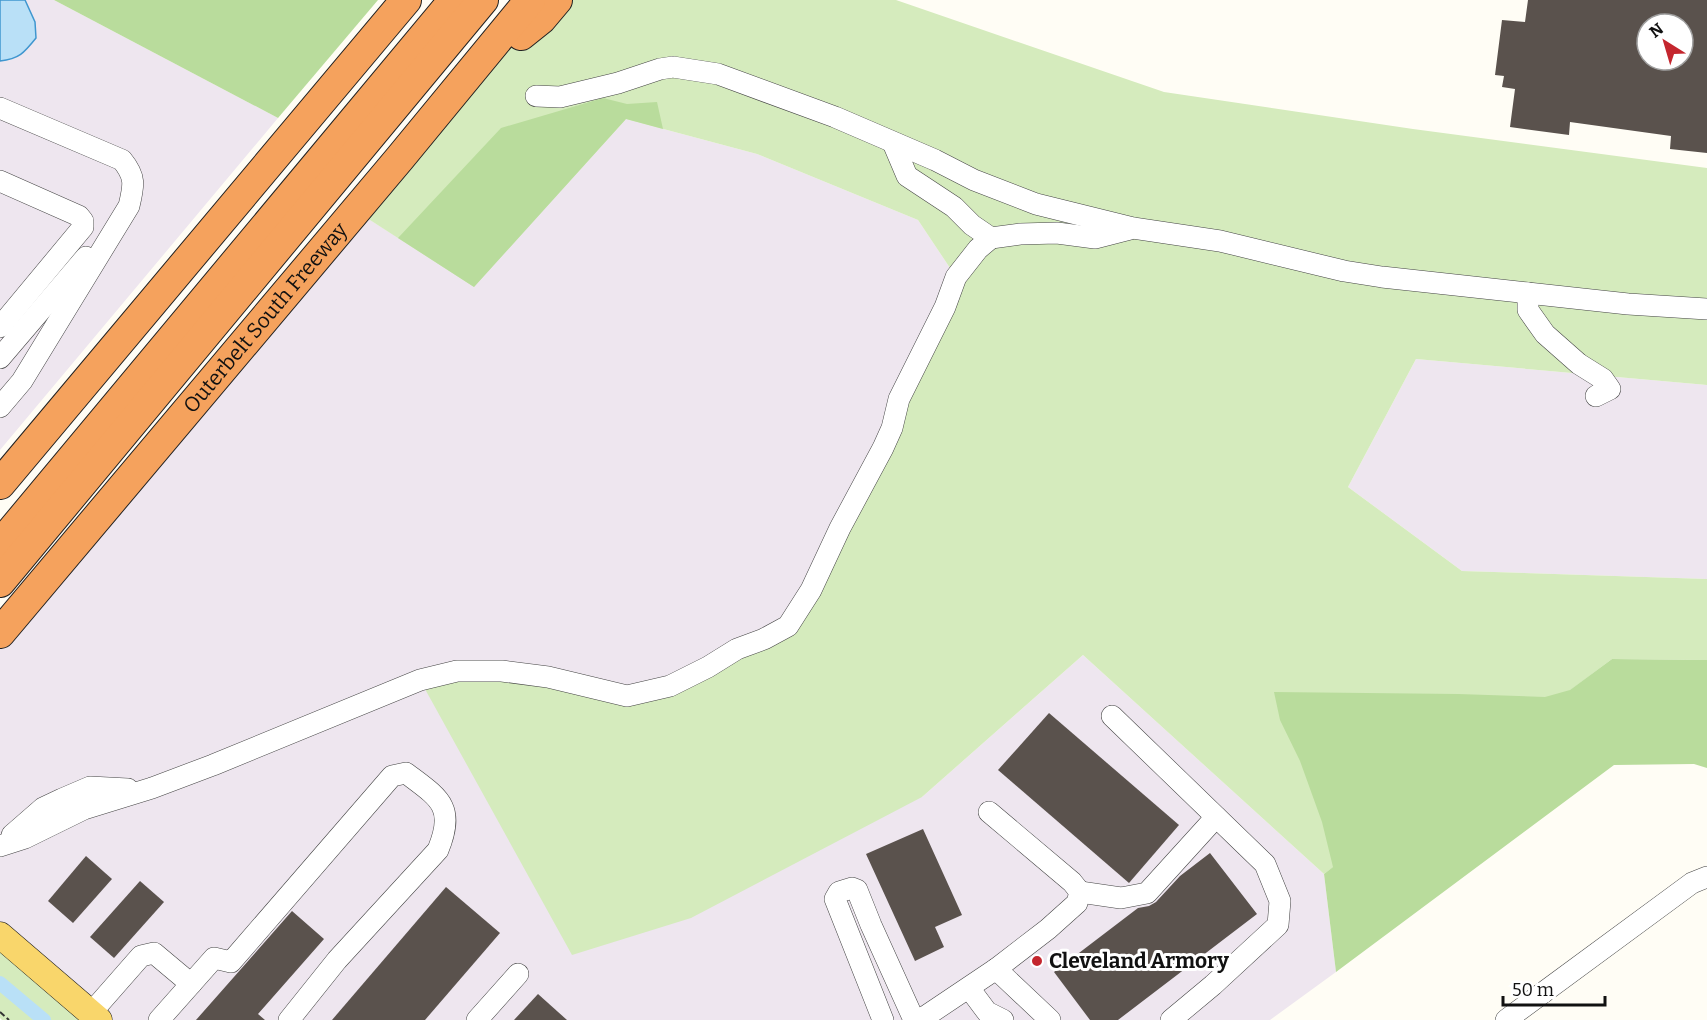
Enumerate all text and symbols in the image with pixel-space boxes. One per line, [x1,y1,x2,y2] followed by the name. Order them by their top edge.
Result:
[1635,12,1695,72] north arrow
[1646,19,1667,42] text: N
[178,217,354,418] street label: Outerbelt South Freeway
[1049,948,1229,974] place label: Cleveland Armory
[1030,954,1044,968] marker: Cleveland Armory
[1503,969,1605,1007] scale bar
[1512,979,1554,1001] text: 50 m

